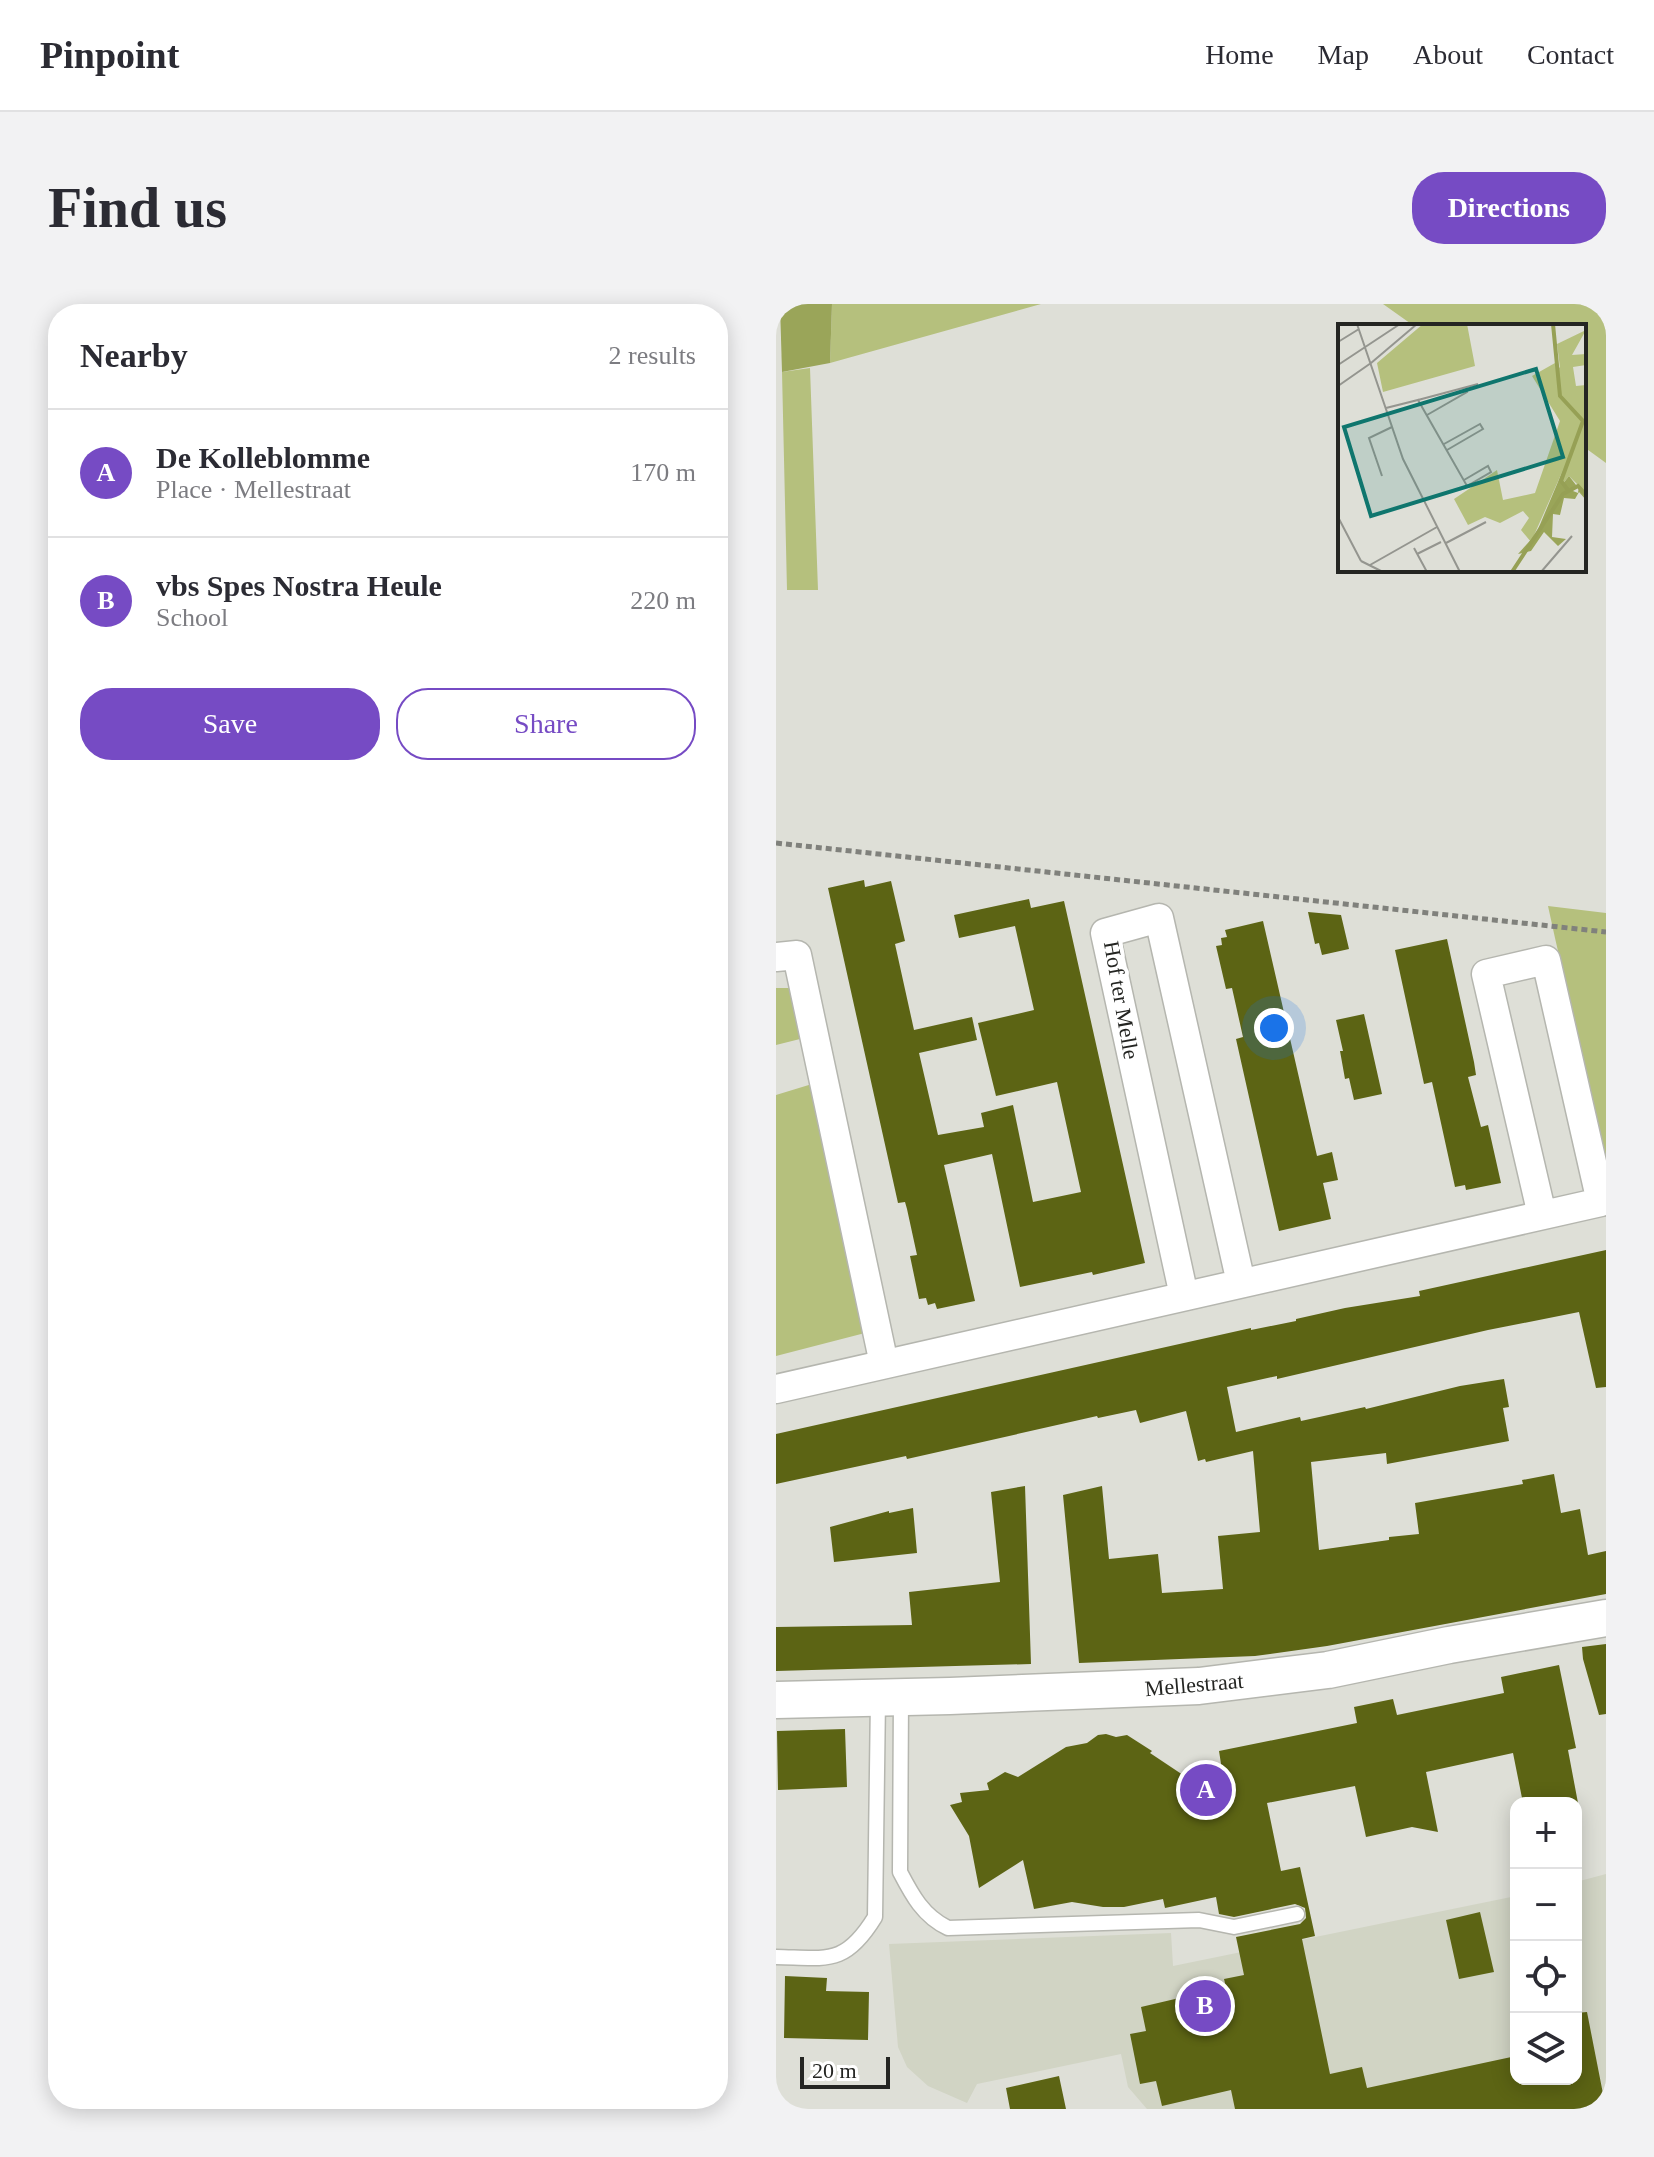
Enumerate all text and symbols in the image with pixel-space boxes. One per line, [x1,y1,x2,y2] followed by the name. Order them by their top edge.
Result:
[40,34,179,76] text: Pinpoint
[1205,39,1274,70] text: Home
[1318,39,1369,70] text: Map
[1413,39,1483,70] text: About
[1527,39,1614,70] text: Contact
[1412,172,1606,244] button: Directions
[48,177,227,239] text: Find us
[1338,324,1586,572] inset map
[80,337,188,374] text: Nearby
[609,341,696,370] text: 2 results
[156,441,370,474] text: De Kolleblomme
[97,458,115,487] text: A
[630,458,696,487] text: 170 m
[156,475,351,504] text: Place · Mellestraat
[156,569,442,602] text: vbs Spes Nostra Heule
[97,586,115,615] text: B
[630,586,696,615] text: 220 m
[156,603,228,632] text: School
[80,688,380,760] button: Save
[396,688,696,760] button: Share
[1099,939,1144,1061] street label: Hof ter Melle
[1254,1008,1294,1048] your location
[1144,1668,1244,1701] street label: Mellestraat
[1180,1760,1232,1820] pin: A
[1510,1797,1582,2085] map controls
[1510,1797,1582,1869] button: +
[1510,1869,1582,1941] button: −
[1510,1941,1582,2013] button: locate
[1179,1976,1231,2036] pin: B
[1510,2013,1582,2085] button: layers
[800,2053,890,2089] scale bar
[812,2058,857,2083] text: 20 m

